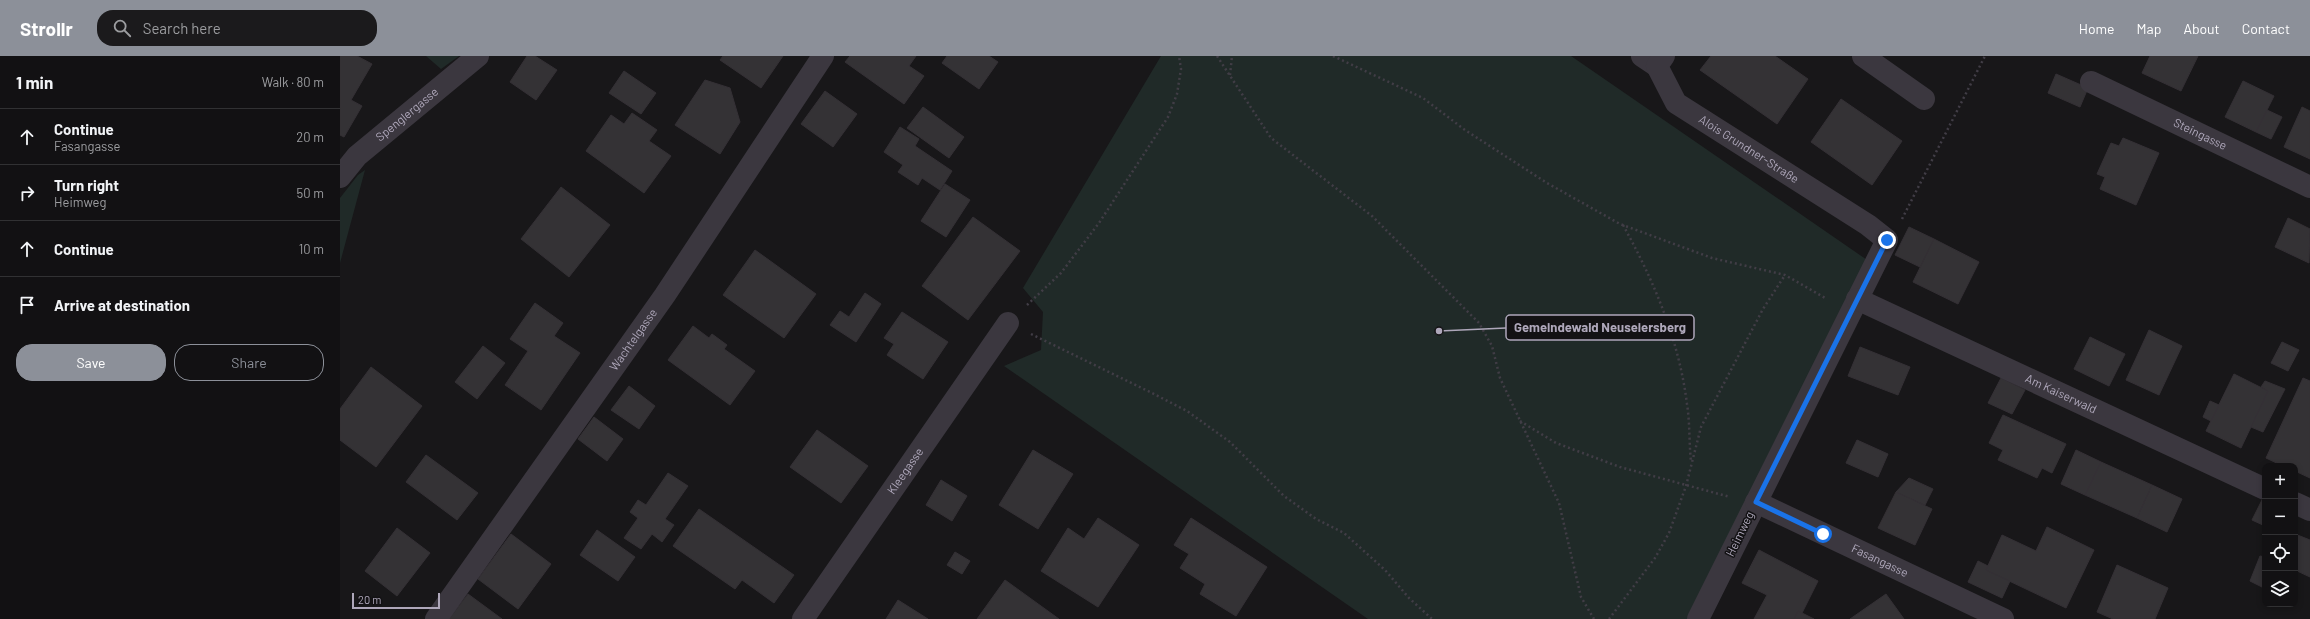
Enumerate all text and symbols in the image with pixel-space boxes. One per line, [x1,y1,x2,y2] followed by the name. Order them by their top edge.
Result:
[97,10,377,46] search box
[20,17,73,40] text: Strollr
[111,17,133,39] icon: search
[143,19,221,37] text: Search here
[2079,20,2115,37] text: Home
[2137,20,2161,37] text: Map
[2183,20,2220,37] text: About
[2242,20,2290,37] text: Contact
[16,72,53,92] text: 1 min
[262,74,324,90] text: Walk · 80 m
[372,84,440,144] street label: Spenglergasse
[1697,111,1802,185] street label: Alois Grundner-Straße
[2172,115,2229,152] street label: Steingasse
[54,120,114,138] text: Continue
[16,126,38,148] icon: ahead
[296,129,324,145] text: 20 m
[54,138,120,154] text: Fasangasse
[54,176,119,194] text: Turn right
[16,182,38,204] icon: right
[297,185,324,201] text: 50 m
[54,194,106,210] text: Heimweg
[1878,231,1896,249] route end
[16,238,38,260] icon: ahead
[54,240,114,258] text: Continue
[299,241,324,257] text: 10 m
[16,294,38,316] icon: arrive
[54,296,190,314] text: Arrive at destination
[606,305,659,373] street label: Wachtelgasse
[1506,315,1694,340] callout: Gemeindewald Neuseiersberg
[1514,319,1686,335] text: Gemeindewald Neuseiersberg
[16,344,166,381] button: Save
[174,344,324,381] button: Share
[2023,370,2099,416] street label: Am Kaiserwald
[884,445,926,496] street label: Kleegasse
[2262,463,2298,607] map controls
[2262,463,2298,499] button: +
[2262,499,2298,535] button: −
[1722,509,1756,558] street label: Heimweg
[1814,525,1832,543] route start
[2262,535,2298,571] button: locate
[1850,540,1911,579] street label: Fasangasse
[2262,571,2298,607] button: layers
[352,591,440,610] scale bar
[358,593,381,606] text: 20 m

